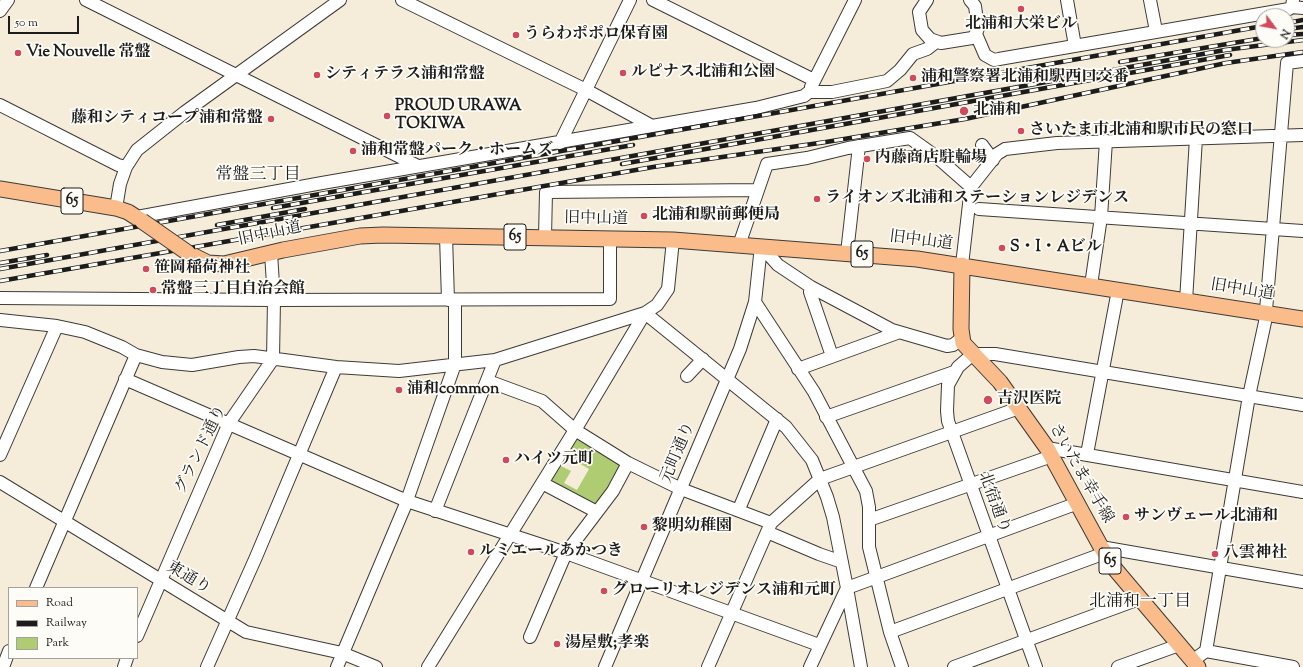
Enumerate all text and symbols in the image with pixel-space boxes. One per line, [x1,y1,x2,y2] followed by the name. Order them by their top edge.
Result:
[1016,4,1026,14] marker: 北浦和大栄ビル
[10,8,81,34] scale bar
[1255,8,1295,48] north arrow
[15,14,38,32] text: 50 m
[965,15,1077,35] place label: 北浦和大栄ビル
[524,25,668,45] place label: うらわポポロ保育園
[1275,26,1293,42] text: N
[511,30,521,40] marker: うらわポポロ保育園
[26,43,151,63] place label: Vie Nouvelle 常盤
[13,48,23,58] marker: Vie Nouvelle 常盤
[631,63,775,83] place label: ルピナス北浦和公園
[325,65,485,85] place label: シティテラス浦和常盤
[618,68,628,78] marker: ルピナス北浦和公園
[921,68,1129,88] place label: 浦和警察署北浦和駅西口交番
[312,70,322,80] marker: シティテラス浦和常盤
[908,73,918,83] marker: 浦和警察署北浦和駅西口交番
[395,97,522,135] place label: PROUD URAWA TOKIWA
[973,101,1021,121] place label: 北浦和
[958,105,970,117] marker: 北浦和
[71,109,263,129] place label: 藤和シティコープ浦和常盤
[382,111,392,121] marker: PROUD URAWA TOKIWA
[266,114,276,124] marker: 藤和シティコープ浦和常盤
[1029,121,1253,141] place label: さいたま市北浦和駅市民の窓口
[1016,126,1026,136] marker: さいたま市北浦和駅市民の窓口
[361,141,553,161] place label: 浦和常盤パーク・ホームズ
[348,146,358,156] marker: 浦和常盤パーク・ホームズ
[875,149,987,169] place label: 内藤商店駐輪場
[862,154,872,164] marker: 内藤商店駐輪場
[216,166,300,186] district label: 常盤三丁目
[61,188,83,214] road number: 65
[825,189,1129,209] place label: ライオンズ北浦和ステーションレジデンス
[812,194,822,204] marker: ライオンズ北浦和ステーションレジデンス
[652,206,780,226] place label: 北浦和駅前郵便局
[564,210,628,230] street label: 旧中山道
[639,211,649,221] marker: 北浦和駅前郵便局
[237,219,303,251] street label: 旧中山道
[504,224,526,250] road number: 65
[888,229,954,255] street label: 旧中山道
[1010,238,1102,258] place label: S・I・Aビル
[851,241,873,267] road number: 65
[997,243,1007,253] marker: S・I・Aビル
[154,259,250,279] place label: 笹岡稲荷神社
[141,264,151,274] marker: 笹岡稲荷神社
[1209,277,1275,305] street label: 旧中山道
[161,280,305,300] place label: 常盤三丁目自治会館
[148,285,158,295] marker: 常盤三丁目自治会館
[407,380,499,400] place label: 浦和common
[394,385,404,395] marker: 浦和common
[997,390,1061,410] place label: 吉沢医院
[982,394,994,406] marker: 吉沢医院
[172,403,232,497] street label: グランド通り
[658,420,700,486] street label: 元町通り
[1044,421,1116,527] street label: さいたま幸手線
[514,450,594,470] place label: ハイツ元町
[501,455,511,465] marker: ハイツ元町
[973,470,1013,536] street label: 北宿通り
[1134,507,1278,527] place label: サンヴェール北浦和
[1121,512,1131,522] marker: サンヴェール北浦和
[652,517,732,537] place label: 黎明幼稚園
[639,522,649,532] marker: 黎明幼稚園
[479,542,623,562] place label: ルミエールあかつき
[1223,544,1287,564] place label: 八雲神社
[466,547,476,557] marker: ルミエールあかつき
[1099,548,1121,574] road number: 65
[1210,549,1220,559] marker: 八雲神社
[162,558,214,600] street label: 東通り
[612,581,836,601] place label: グローリオレジデンス浦和元町
[599,586,609,596] marker: グローリオレジデンス浦和元町
[8,587,138,659] legend
[1089,593,1191,613] district label: 北浦和一丁目
[46,594,73,612] text: Road
[46,614,87,632] text: Railway
[46,634,69,652] text: Park
[565,634,649,654] place label: 湯屋敷;孝楽
[552,639,562,649] marker: 湯屋敷;孝楽

